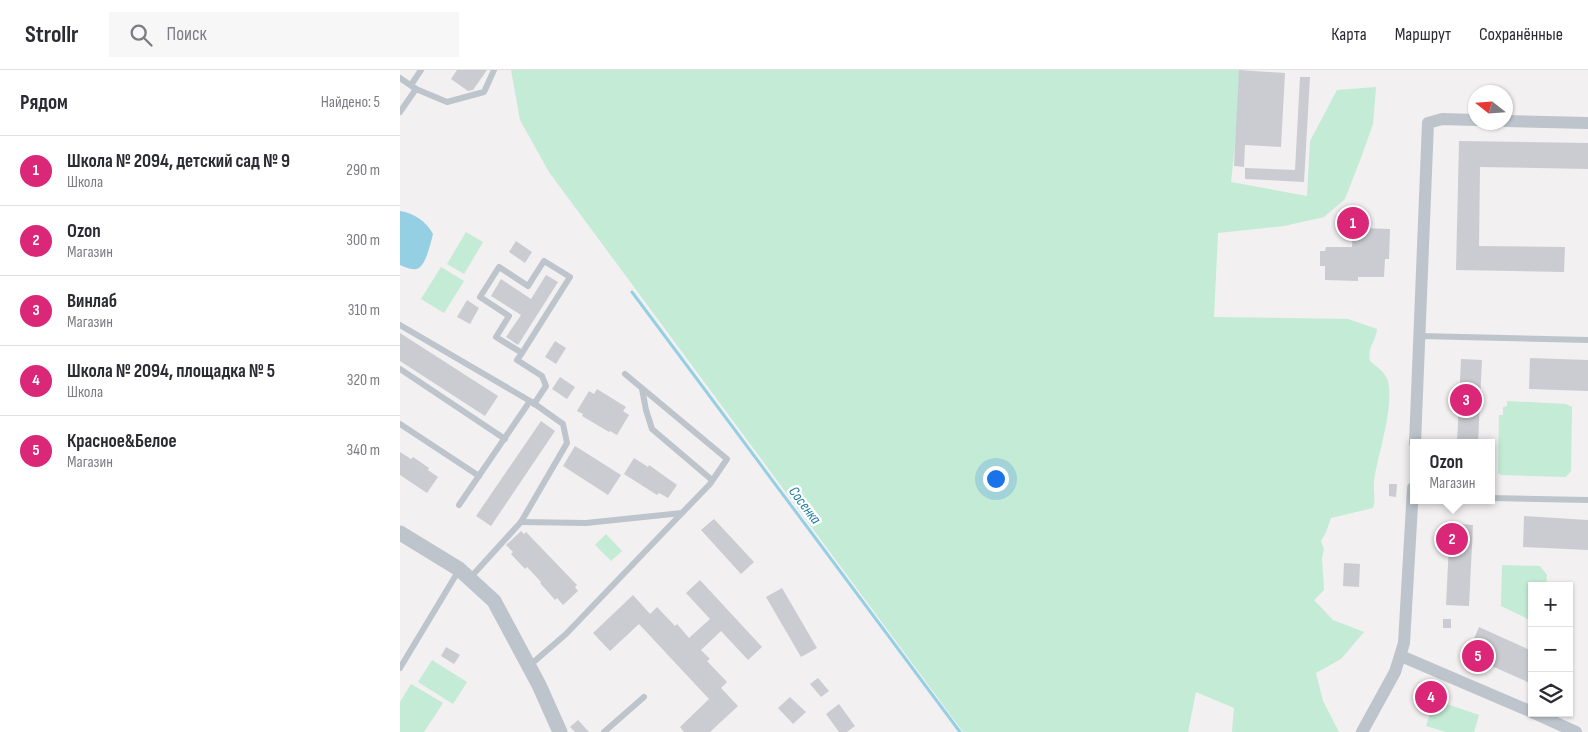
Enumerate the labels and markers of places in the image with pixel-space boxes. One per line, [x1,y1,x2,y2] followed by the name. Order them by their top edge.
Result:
[1337,204,1369,242] pin: 1
[1450,381,1482,419] pin: 3
[1436,520,1468,558] pin: 2
[1462,637,1494,675] pin: 5
[1415,678,1447,716] pin: 4

